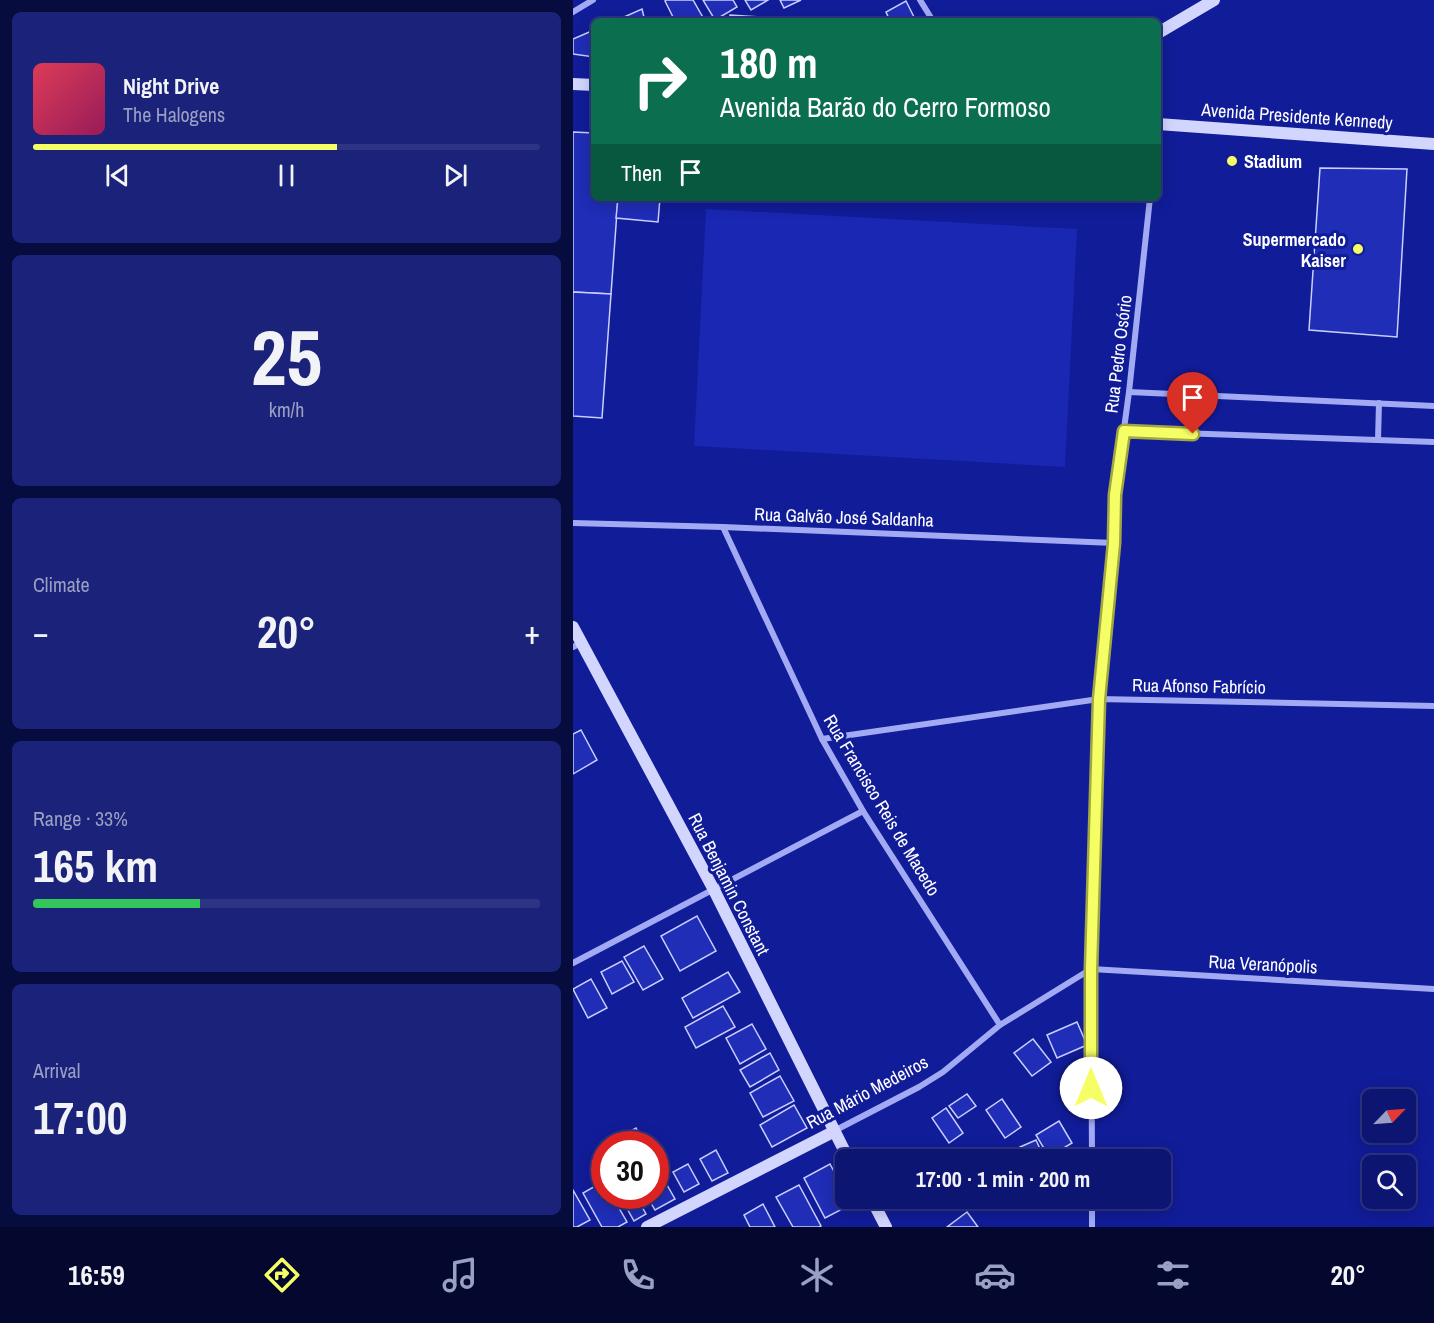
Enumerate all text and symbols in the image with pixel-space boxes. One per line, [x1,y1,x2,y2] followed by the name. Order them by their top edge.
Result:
[720,35,818,91] text: 180 m
[621,42,699,120] icon: right
[123,71,219,101] text: Night Drive
[720,89,1051,125] text: Avenida Barão do Cerro Formoso
[1199,97,1394,135] street label: Avenida Presidente Kennedy
[123,101,225,128] text: The Halogens
[1244,149,1302,174] place label: Stadium
[1225,154,1239,168] marker: Stadium
[674,156,707,189] icon: arrive
[621,158,662,188] text: Then
[101,159,134,192] icon: previous
[270,159,303,192] icon: pause
[439,159,472,192] icon: next
[1243,227,1346,273] place label: Supermercado Kaiser
[1351,242,1365,256] marker: Supermercado Kaiser
[1098,293,1138,415] street label: Rua Pedro Osório
[251,304,322,409] text: 25
[1167,372,1218,434] pin
[1176,381,1209,414] icon: arrive
[269,396,304,423] text: km/h
[754,501,934,533] street label: Rua Galvão José Saldanha
[33,571,90,598] text: Climate
[257,601,316,662] text: 20°
[33,610,49,654] text: −
[524,610,540,654] text: +
[1132,672,1266,700] street label: Rua Afonso Fabrício
[818,710,946,900] street label: Rua Francisco Reis de Macedo
[33,805,128,832] text: Range · 33%
[682,809,776,959] street label: Rua Benjamin Constant
[33,835,158,896] text: 165 km
[1208,949,1318,979] street label: Rua Veranópolis
[802,1049,932,1135] street label: Rua Mário Medeiros
[1059,1056,1123,1120] position arrow
[33,1057,80,1084] text: Arrival
[33,1087,127,1148] text: 17:00
[1362,1089,1416,1143] north arrow
[1362,1089,1416,1209] map controls
[591,1131,669,1209] speed limit sign: 30
[1362,1155,1416,1209] button: search
[916,1164,1090,1194] text: 17:00 · 1 min · 200 m
[261,1254,303,1296] icon: directions
[439,1254,481,1296] icon: music
[617,1254,659,1296] icon: phone
[796,1254,838,1296] icon: climate
[974,1254,1016,1296] icon: car
[1152,1254,1194,1296] icon: filters
[68,1257,125,1293] text: 16:59
[1330,1257,1366,1293] text: 20°

